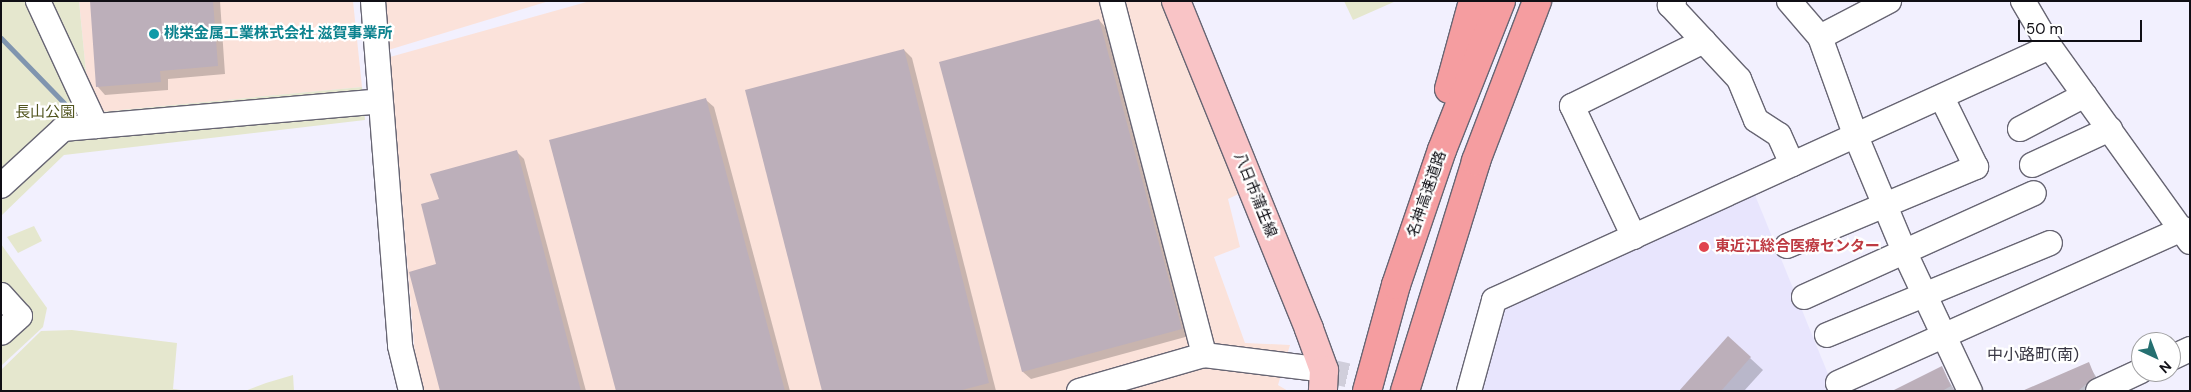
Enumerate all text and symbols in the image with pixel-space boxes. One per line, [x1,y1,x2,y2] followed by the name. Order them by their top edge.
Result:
[2021,10,2145,42] scale bar
[2026,19,2063,39] text: 50 m
[164,25,393,43] place label: 桃栄金属工業株式会社 滋賀事業所
[148,28,160,40] marker: 桃栄金属工業株式会社 滋賀事業所
[15,104,75,122] park label: 長山公園
[1404,149,1450,239] street label: 名神高速道路
[1230,150,1280,240] street label: 八日市蒲生線
[1715,238,1880,256] place label: 東近江総合医療センター
[1697,240,1711,254] marker: 東近江総合医療センター
[2131,332,2181,382] north arrow
[1987,345,2079,365] district label: 中小路町(南)
[2156,357,2175,377] text: N

